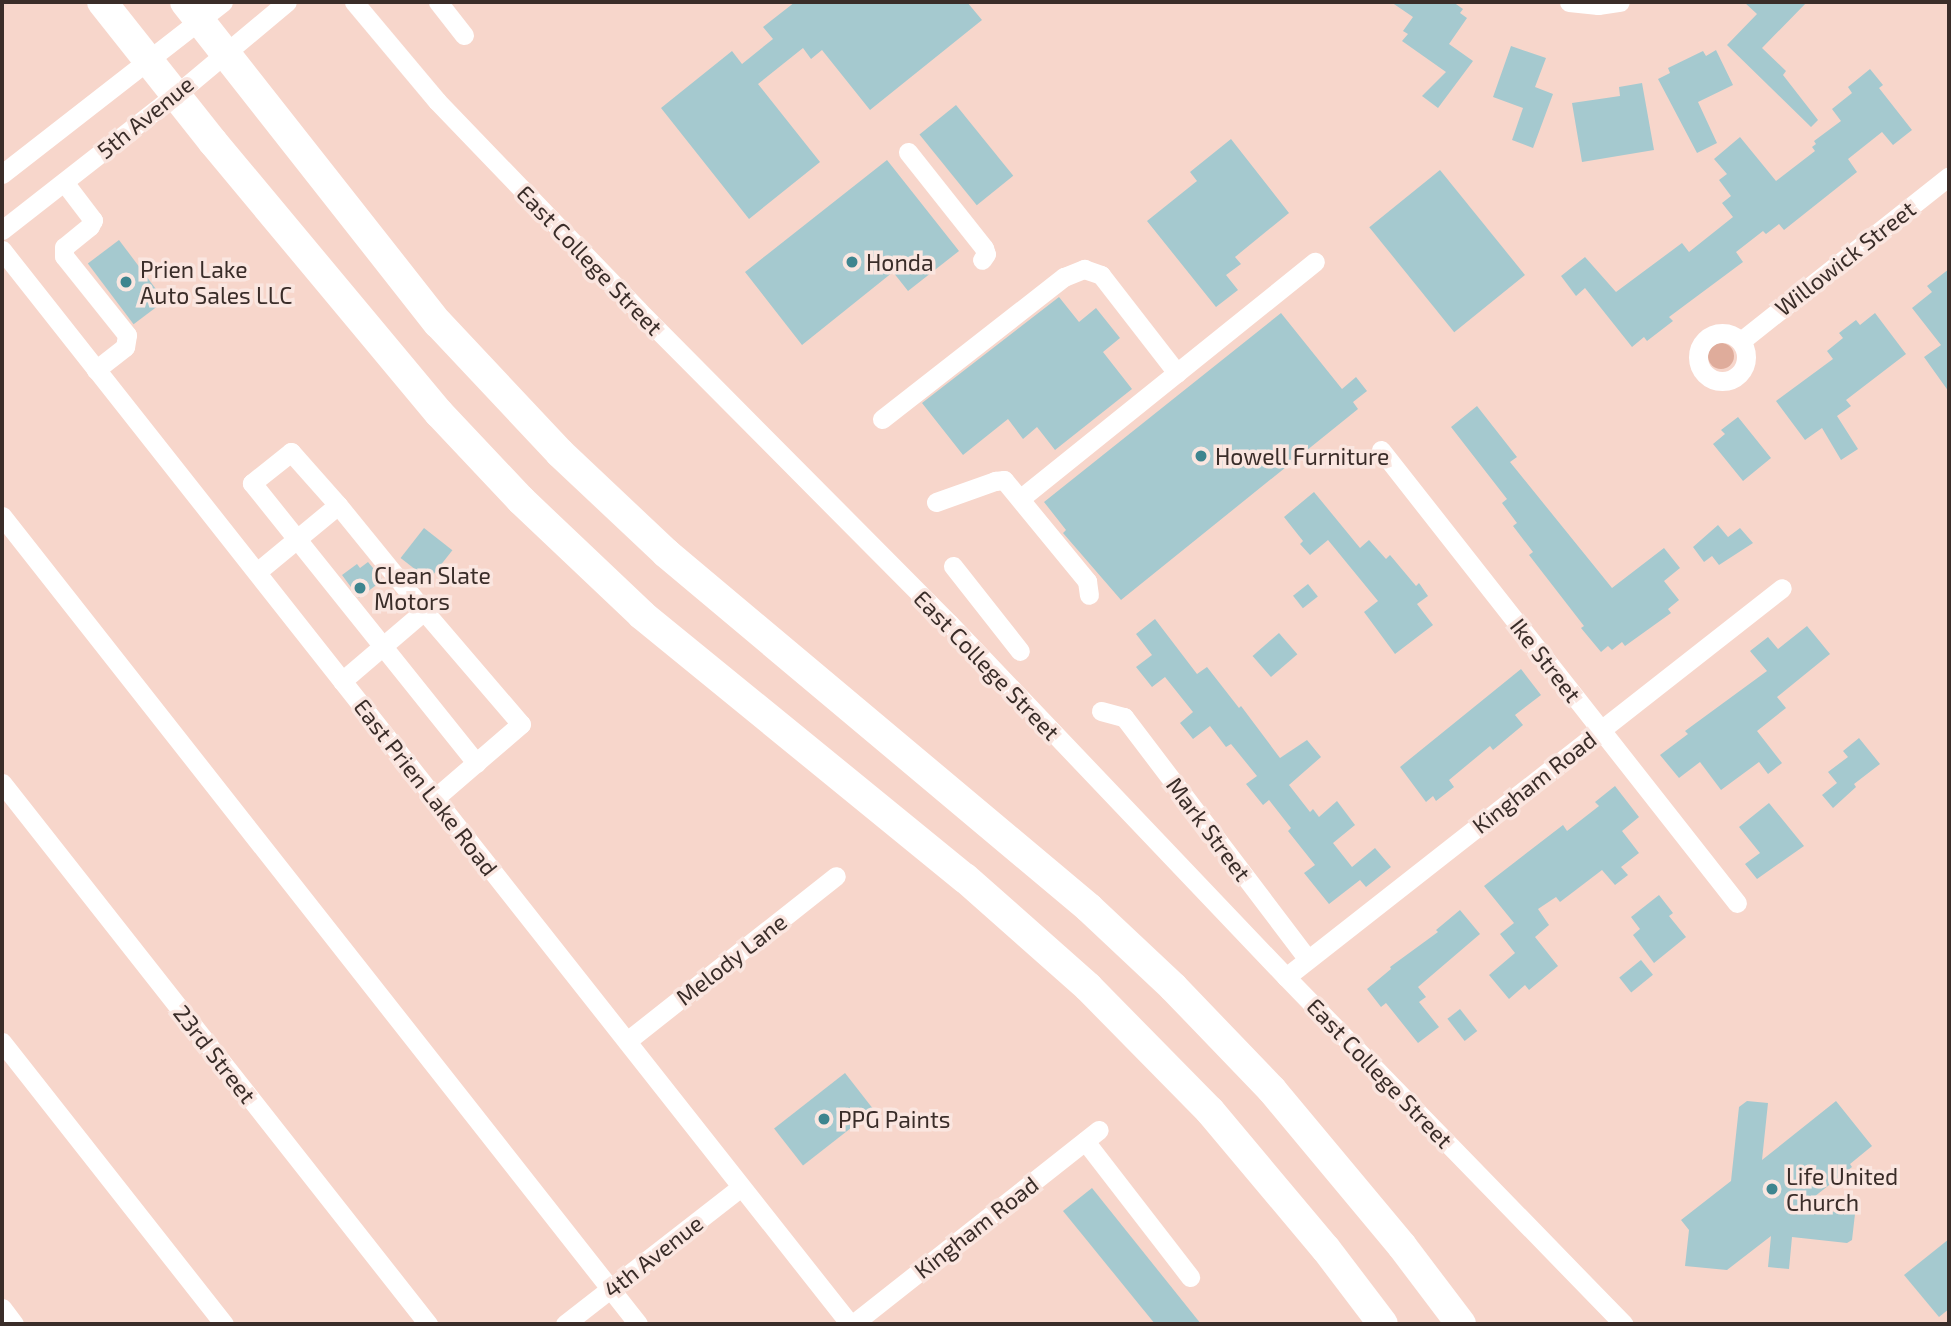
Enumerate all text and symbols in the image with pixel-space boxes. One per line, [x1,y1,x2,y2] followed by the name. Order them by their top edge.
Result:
[91,70,199,164] street label: 5th Avenue
[512,179,668,341] street label: East College Street
[1769,195,1921,321] street label: Willowick Street
[866,248,934,276] place label: Honda
[844,254,860,270] marker: Honda
[140,255,292,309] place label: Prien Lake Auto Sales LLC
[118,274,134,290] marker: Prien Lake Auto Sales LLC
[1215,442,1390,470] place label: Howell Furniture
[1193,448,1209,464] marker: Howell Furniture
[374,561,491,615] place label: Clean Slate Motors
[352,580,368,596] marker: Clean Slate Motors
[909,584,1065,746] street label: East College Street
[1505,613,1587,707] street label: Ike Street
[348,693,504,881] street label: East Prien Lake Road
[1467,725,1601,839] street label: Kingham Road
[1161,772,1257,886] street label: Mark Street
[670,907,792,1011] street label: Melody Lane
[1302,992,1458,1154] street label: East College Street
[168,999,262,1109] street label: 23rd Street
[838,1105,950,1133] place label: PPG Paints
[816,1111,832,1127] marker: PPG Paints
[1786,1162,1898,1216] place label: Life United Church
[909,1170,1043,1284] street label: Kingham Road
[1764,1181,1780,1197] marker: Life United Church
[598,1209,708,1303] street label: 4th Avenue

